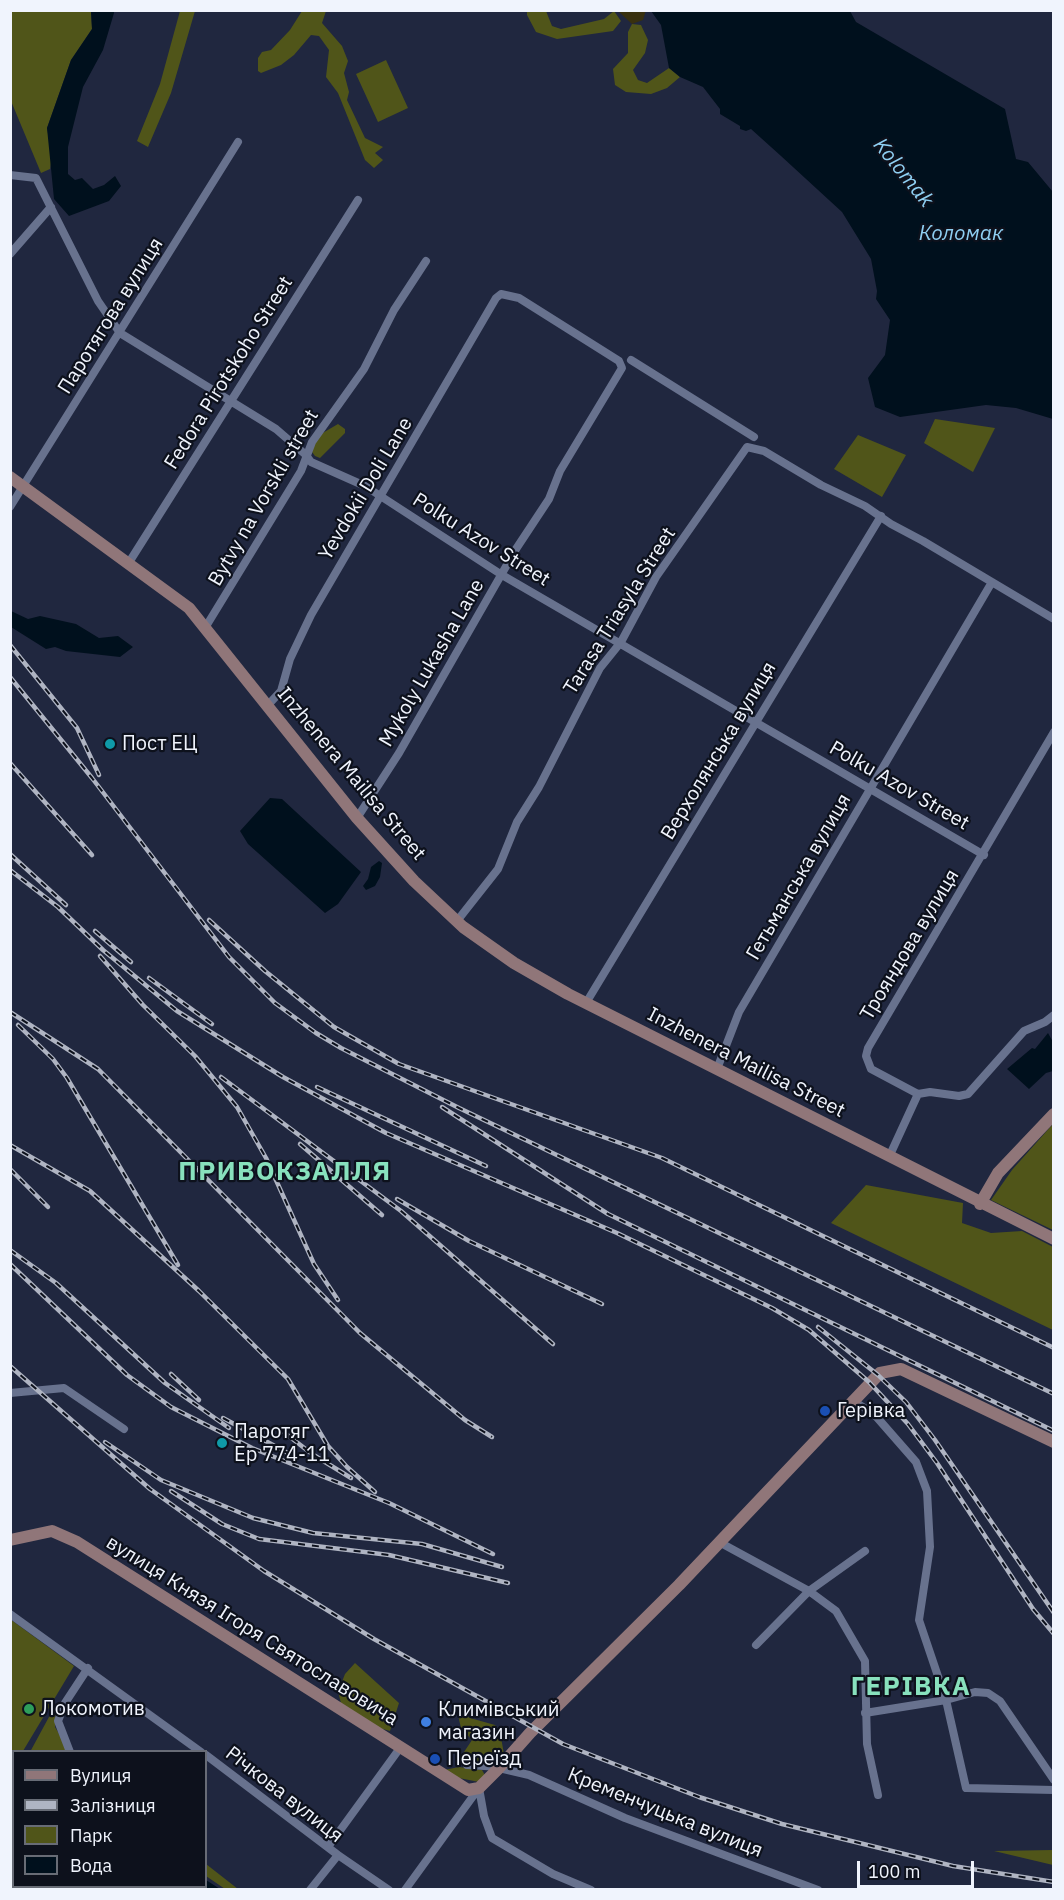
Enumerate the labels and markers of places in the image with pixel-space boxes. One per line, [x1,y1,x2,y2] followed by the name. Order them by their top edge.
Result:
[122,732,198,756] place label: Пост ЕЦ
[103,737,117,751] marker: Пост ЕЦ
[837,1399,905,1423] place label: Герівка
[818,1404,832,1418] marker: Герівка
[234,1420,330,1467] place label: Паротяг Ер 774-11
[215,1436,229,1450] marker: Паротяг Ер 774-11
[41,1697,145,1721] place label: Локомотив
[438,1698,559,1745] place label: Климівський магазин
[22,1702,36,1716] marker: Локомотив
[419,1715,433,1729] marker: Климівський магазин
[447,1747,521,1771] place label: Переїзд
[428,1752,442,1766] marker: Переїзд

